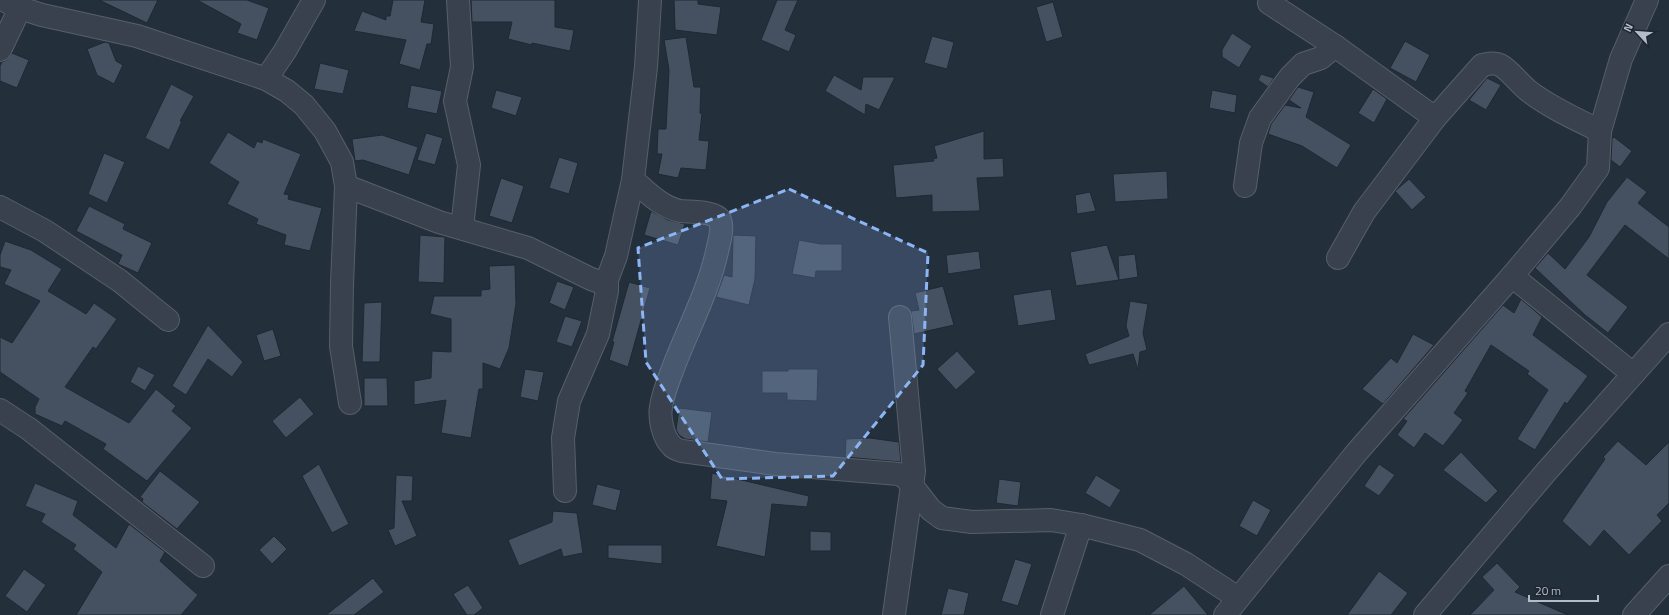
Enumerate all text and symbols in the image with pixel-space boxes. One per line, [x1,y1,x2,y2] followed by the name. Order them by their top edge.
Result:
[1617,12,1657,52] north arrow
[1619,21,1637,35] text: N
[1529,577,1598,603] scale bar
[1535,581,1561,600] text: 20 m

